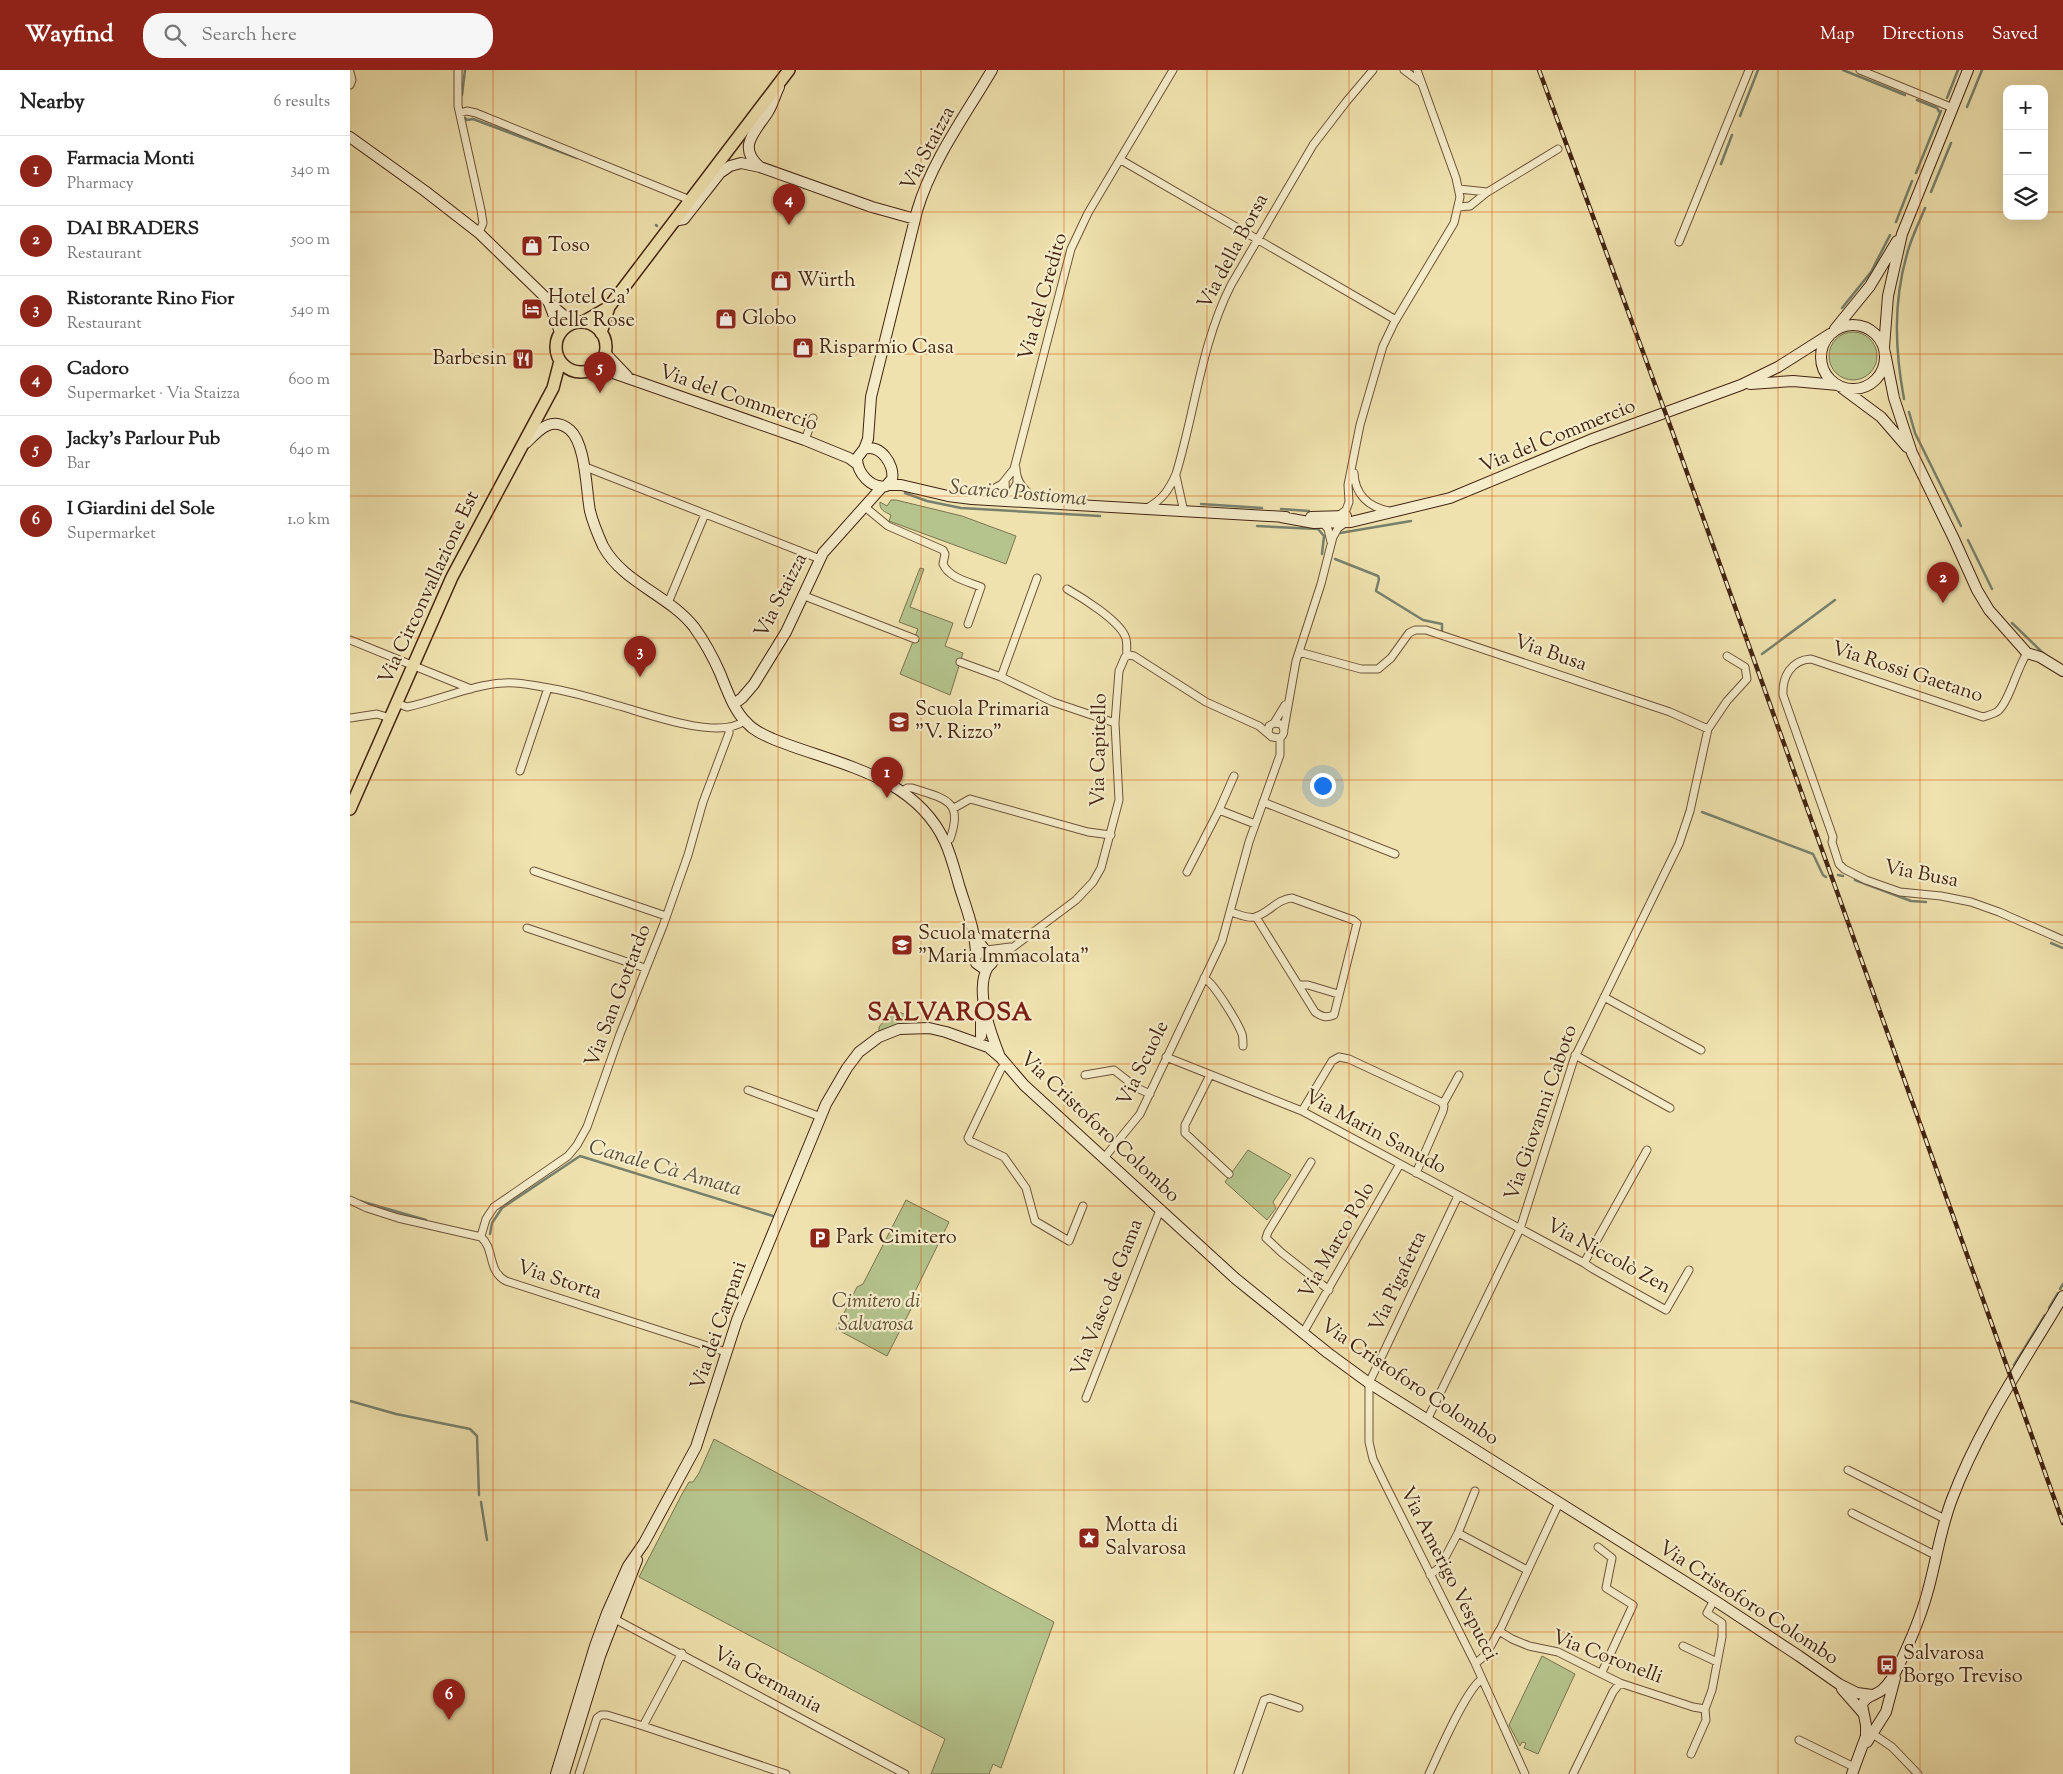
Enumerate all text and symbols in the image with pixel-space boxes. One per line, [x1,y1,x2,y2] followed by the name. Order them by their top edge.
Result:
[143,13,493,58] search box
[25,18,113,52] text: Wayfind
[161,21,189,49] icon: search
[201,22,297,49] text: Search here
[1820,22,1855,48] text: Map
[1883,22,1964,48] text: Directions
[1992,22,2038,48] text: Saved
[2003,85,2048,220] map controls
[2003,85,2048,130] button: +
[20,88,85,118] text: Nearby
[274,91,330,114] text: 6 results
[895,102,963,196] street label: Via Staizza
[2003,130,2048,175] button: −
[67,146,194,173] text: Farmacia Monti
[33,159,39,182] text: 1
[291,159,330,182] text: 340 m
[67,173,134,196] text: Pharmacy
[2003,175,2048,220] button: layers
[773,184,805,225] pin: 4
[1191,189,1277,315] street label: Via della Borsa
[67,216,199,243] text: DAI BRADERS
[32,229,40,252] text: 2
[291,229,330,252] text: 500 m
[1012,230,1076,364] street label: Via del Credito
[548,232,590,261] place label: Toso
[520,234,544,258] shop icon: Toso
[67,243,142,266] text: Restaurant
[797,267,856,296] place label: Würth
[769,269,793,293] shop icon: Würth
[548,284,635,336] place label: Hotel Ca' delle Rose
[67,286,234,313] text: Ristorante Rino Fior
[520,297,544,321] hotel icon: Hotel Ca' delle Rose
[33,299,39,322] text: 3
[292,299,330,322] text: 540 m
[742,305,796,334] place label: Globo
[714,307,738,331] shop icon: Globo
[67,313,142,336] text: Restaurant
[819,334,954,363] place label: Risparmio Casa
[791,336,815,360] shop icon: Risparmio Casa
[433,345,507,374] place label: Barbesin
[511,347,535,371] restaurant icon: Barbesin
[584,352,616,393] pin: 5
[67,356,129,383] text: Cadoro
[655,358,821,440] street label: Via del Commercio
[32,369,40,392] text: 4
[288,369,330,392] text: 600 m
[67,383,240,406] text: Supermarket · Via Staizza
[1476,392,1640,482] street label: Via del Commercio
[67,426,220,453] text: Jacky's Parlour Pub
[33,439,39,462] text: 5
[289,439,330,462] text: 640 m
[67,453,90,476] text: Bar
[948,473,1088,515] water label: Scarico Postioma
[372,486,488,689] street label: Via Circonvallazione Est
[67,496,215,523] text: I Giardini del Sole
[32,509,40,532] text: 6
[287,509,330,532] text: 1.0 km
[67,523,156,546] text: Supermarket
[748,548,816,644] street label: Via Staizza
[1927,562,1959,603] pin: 2
[1510,628,1590,680] street label: Via Busa
[1828,635,1986,711] street label: Via Rossi Gaetano
[624,636,656,677] pin: 3
[1085,693,1115,807] street label: Via Capitello
[915,696,1049,748] place label: Scuola Primaria "V. Rizzo"
[887,710,911,734] school or university icon: Scuola Primaria "V. Rizzo"
[871,757,903,798] pin: 1
[1310,773,1336,799] your location
[1881,854,1961,896] street label: Via Busa
[578,920,660,1072] street label: Via San Gottardo
[918,920,1089,972] place label: Scuola materna "Maria Immacolata"
[890,933,914,957] school or university icon: Scuola materna "Maria Immacolata"
[867,996,1033,1032] district label: SALVAROSA
[1111,1016,1177,1112] street label: Via Scuole
[1498,1021,1586,1205] street label: Via Giovanni Caboto
[1012,1046,1186,1210] street label: Via Cristoforo Colombo
[1299,1083,1451,1183] street label: Via Marin Sanudo
[585,1133,745,1205] water label: Canale Cà Amata
[1293,1177,1383,1305] street label: Via Marco Polo
[1541,1212,1676,1302] street label: Via Niccolò Zen
[1065,1215,1151,1381] street label: Via Vasco de Gama
[836,1224,957,1253] place label: Park Cimitero
[808,1226,832,1250] parking icon: Park Cimitero
[1363,1227,1435,1337] street label: Via Pigafetta
[513,1254,605,1308] street label: Via Storta
[684,1257,756,1394] street label: Via dei Carpani
[832,1288,920,1340] park label: Cimitero di Salvarosa
[1314,1312,1504,1454] street label: Via Cristoforo Colombo
[1392,1482,1505,1666] street label: Via Amerigo Vespucci
[1105,1512,1186,1564] place label: Motta di Salvarosa
[1077,1526,1101,1550] place icon: Motta di Salvarosa
[1652,1535,1844,1673] street label: Via Cristoforo Colombo
[1547,1624,1667,1693] street label: Via Coronelli
[707,1640,827,1722] street label: Via Germania
[1903,1640,2023,1692] place label: Salvarosa Borgo Treviso
[1875,1653,1899,1677] bus stop icon: Salvarosa Borgo Treviso
[433,1679,465,1720] pin: 6

